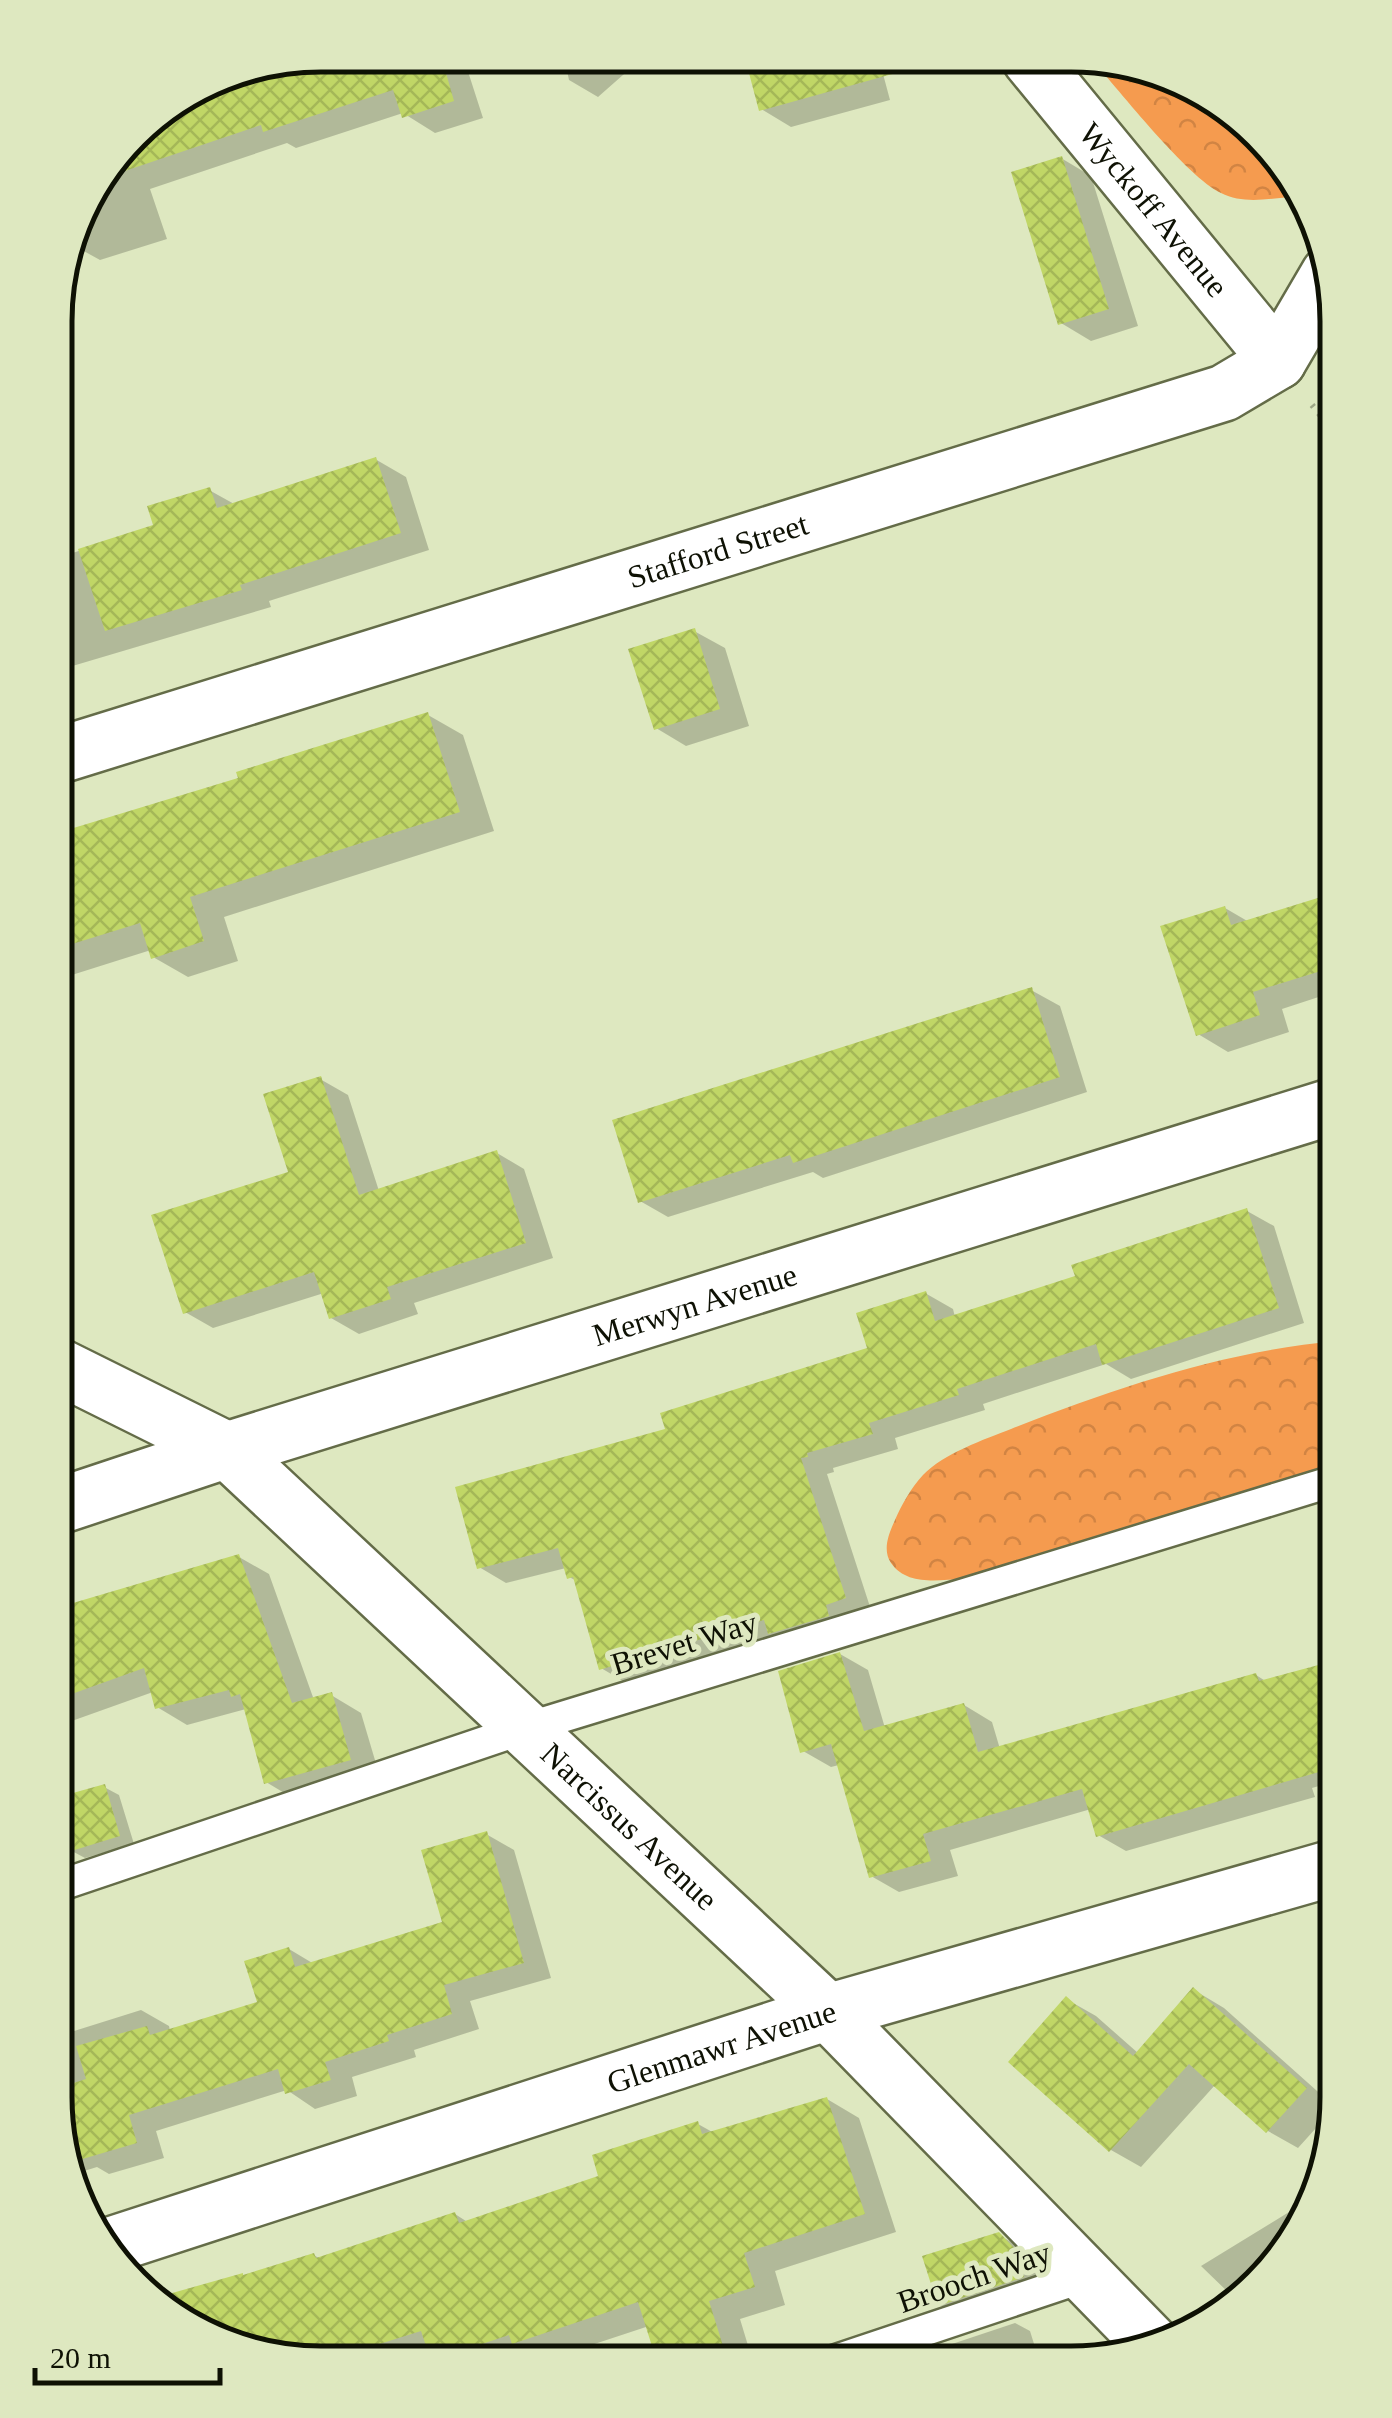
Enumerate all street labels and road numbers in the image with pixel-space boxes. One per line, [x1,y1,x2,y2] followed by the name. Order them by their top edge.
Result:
[1072,115,1236,304] street label: Wyckoff Avenue
[623,505,812,595] street label: Stafford Street
[588,1256,801,1353] street label: Merwyn Avenue
[607,1604,761,1682] street label: Brevet Way
[534,1735,725,1917] street label: Narcissus Avenue
[603,1993,840,2101] street label: Glenmawr Avenue
[893,2234,1055,2320] street label: Brooch Way

